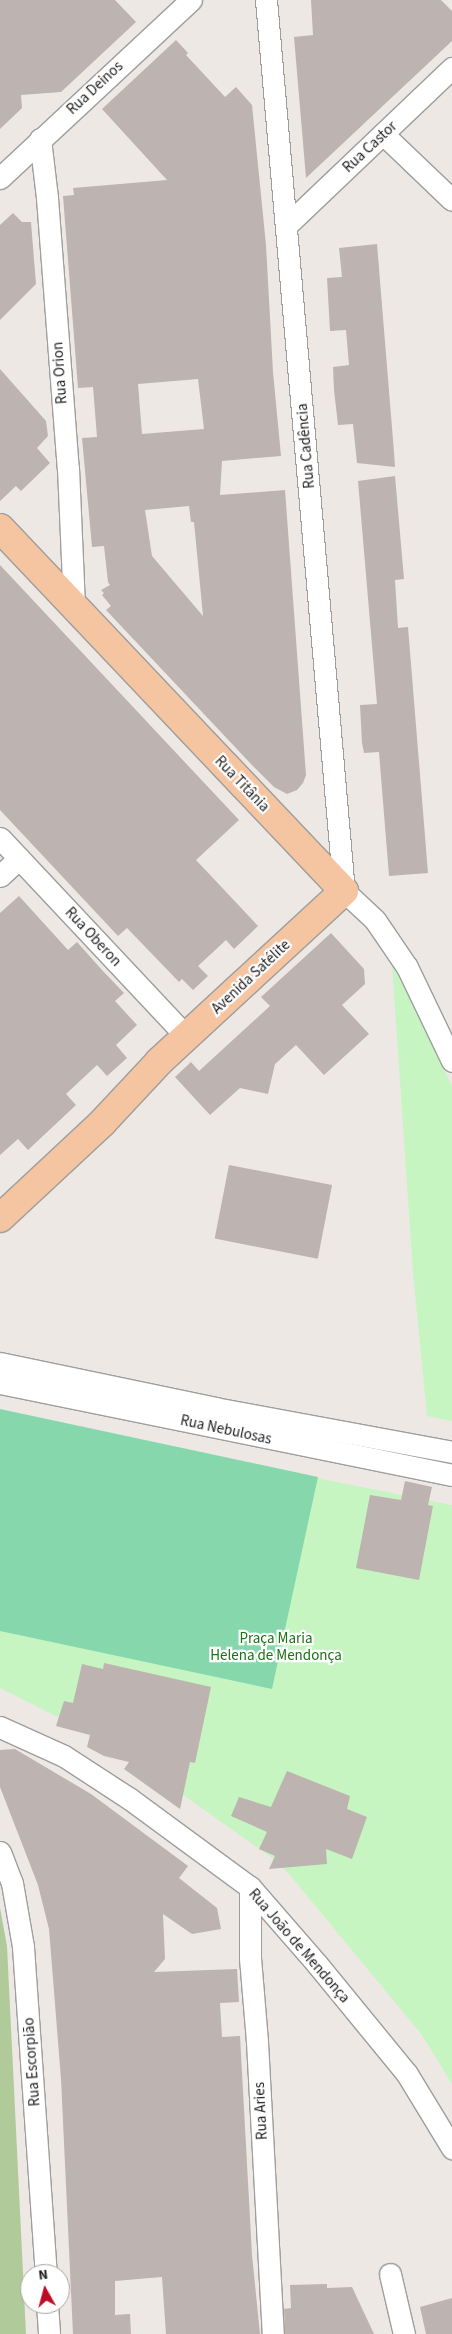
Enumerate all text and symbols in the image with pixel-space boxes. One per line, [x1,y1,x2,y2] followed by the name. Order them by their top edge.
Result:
[63,57,127,119] street label: Rua Deinos
[339,117,401,177] street label: Rua Castor
[49,341,71,405] street label: Rua Orion
[293,403,319,489] street label: Rua Cadência
[211,752,273,816] street label: Rua Titânia
[61,904,125,970] street label: Rua Oberon
[208,936,294,1018] street label: Avenida Satélite
[179,1412,273,1448] street label: Rua Nebulosas
[210,1629,342,1664] park label: Praça Maria Helena de Mendonça
[245,1885,353,2007] street label: Rua João de Mendonça
[20,2017,44,2107] street label: Rua Escorpião
[250,2082,272,2140] street label: Rua Aries
[20,2264,70,2314] north arrow
[37,2265,49,2286] text: N

